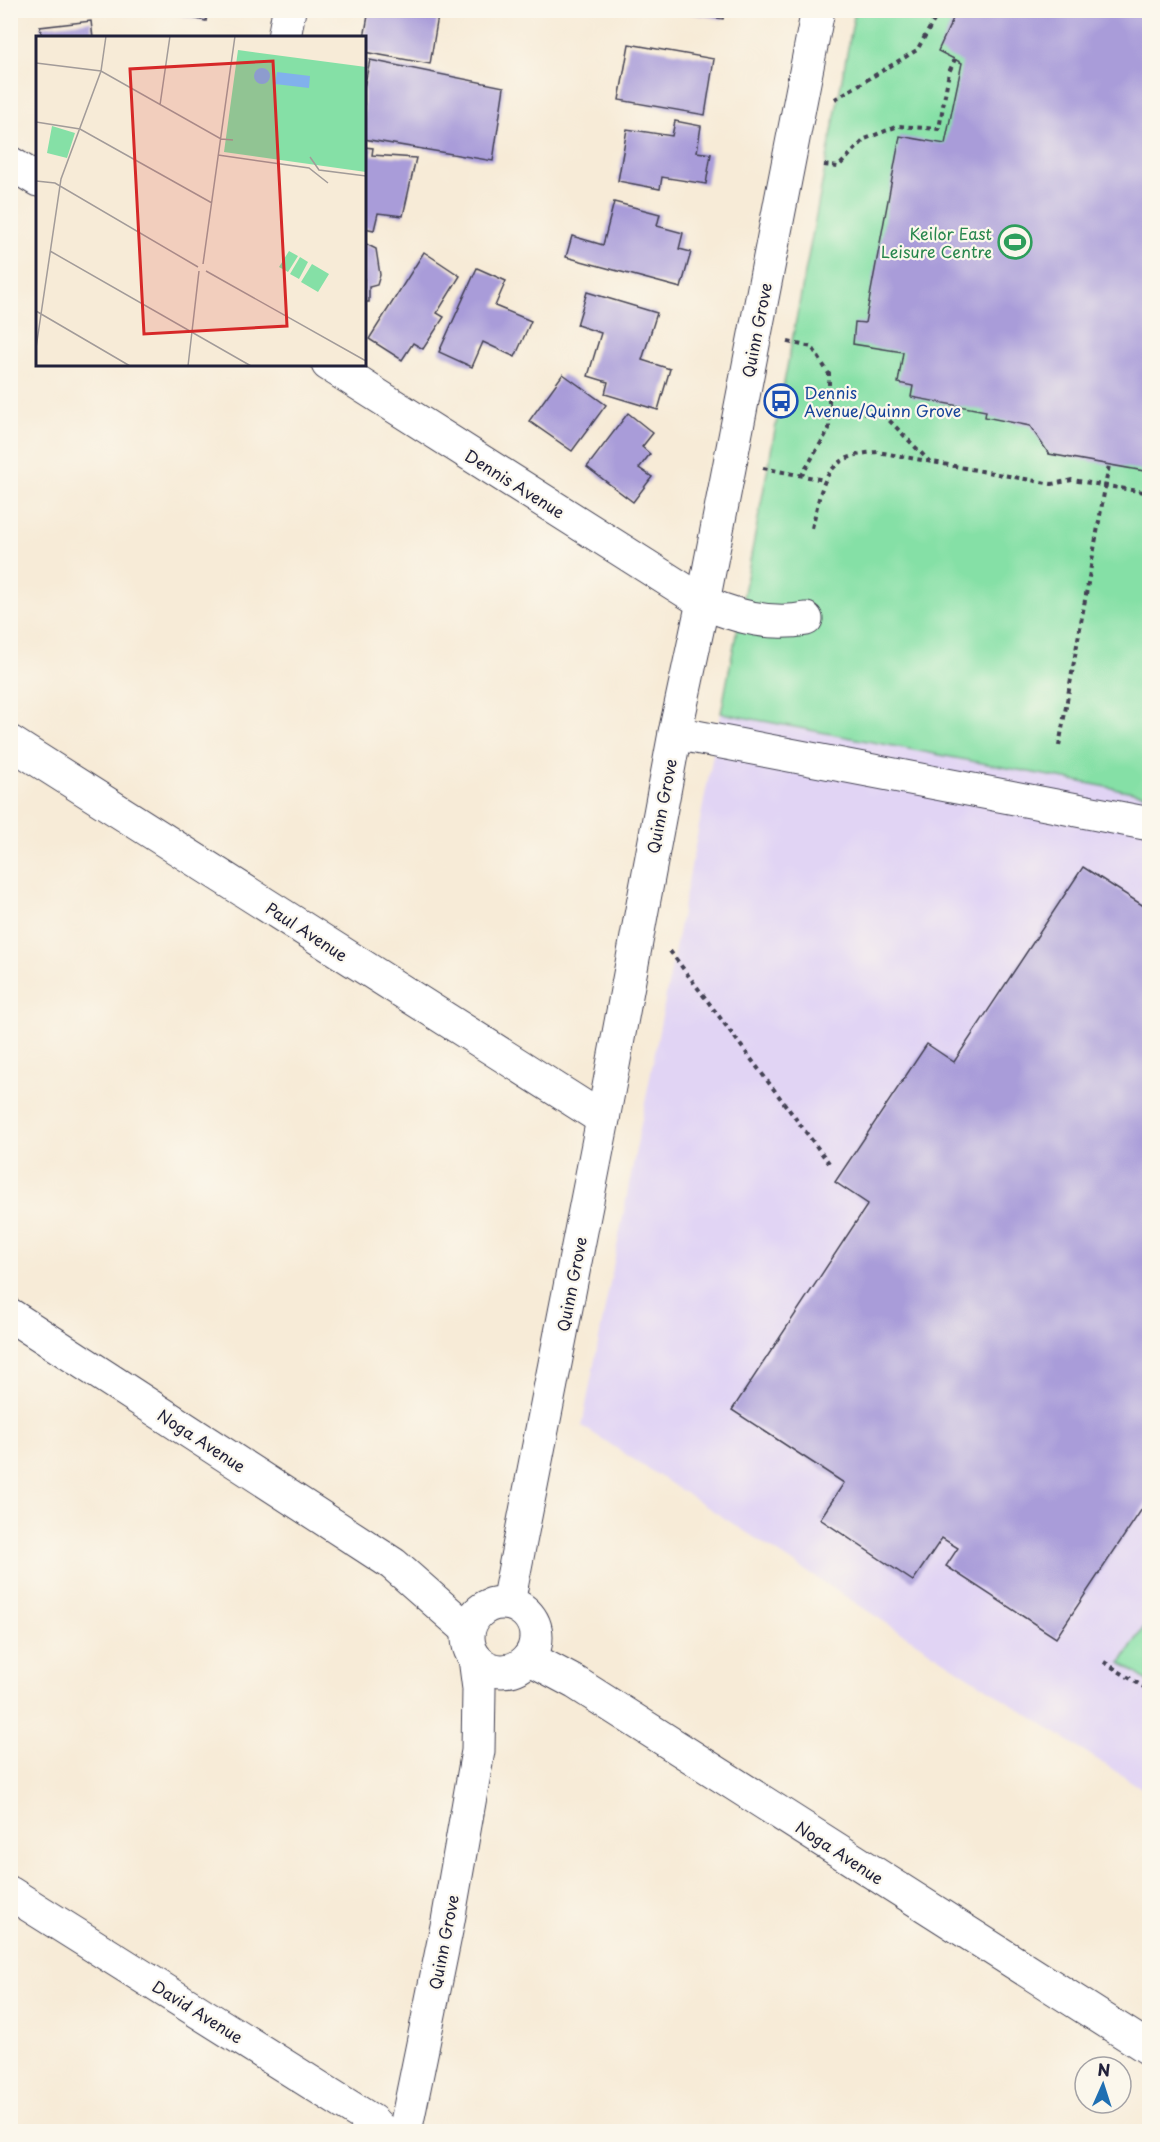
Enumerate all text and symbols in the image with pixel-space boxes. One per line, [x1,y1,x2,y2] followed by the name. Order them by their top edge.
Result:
[36,36,366,366] inset map
[881,221,992,263] place label: Keilor East Leisure Centre
[997,224,1033,260] sports icon: Keilor East Leisure Centre
[735,281,777,379] street label: Quinn Grove
[804,380,961,422] place label: Dennis Avenue/Quinn Grove
[763,383,799,419] bus stop icon: Dennis Avenue/Quinn Grove
[460,443,570,524] street label: Dennis Avenue
[640,757,682,855] street label: Quinn Grove
[261,896,353,967] street label: Paul Avenue
[550,1235,592,1333] street label: Quinn Grove
[153,1403,251,1478] street label: Noga Avenue
[791,1815,889,1890] street label: Noga Avenue
[422,1893,464,1991] street label: Quinn Grove
[148,1974,248,2049] street label: David Avenue
[1073,2055,1133,2115] north arrow
[1097,2057,1111,2081] text: N

